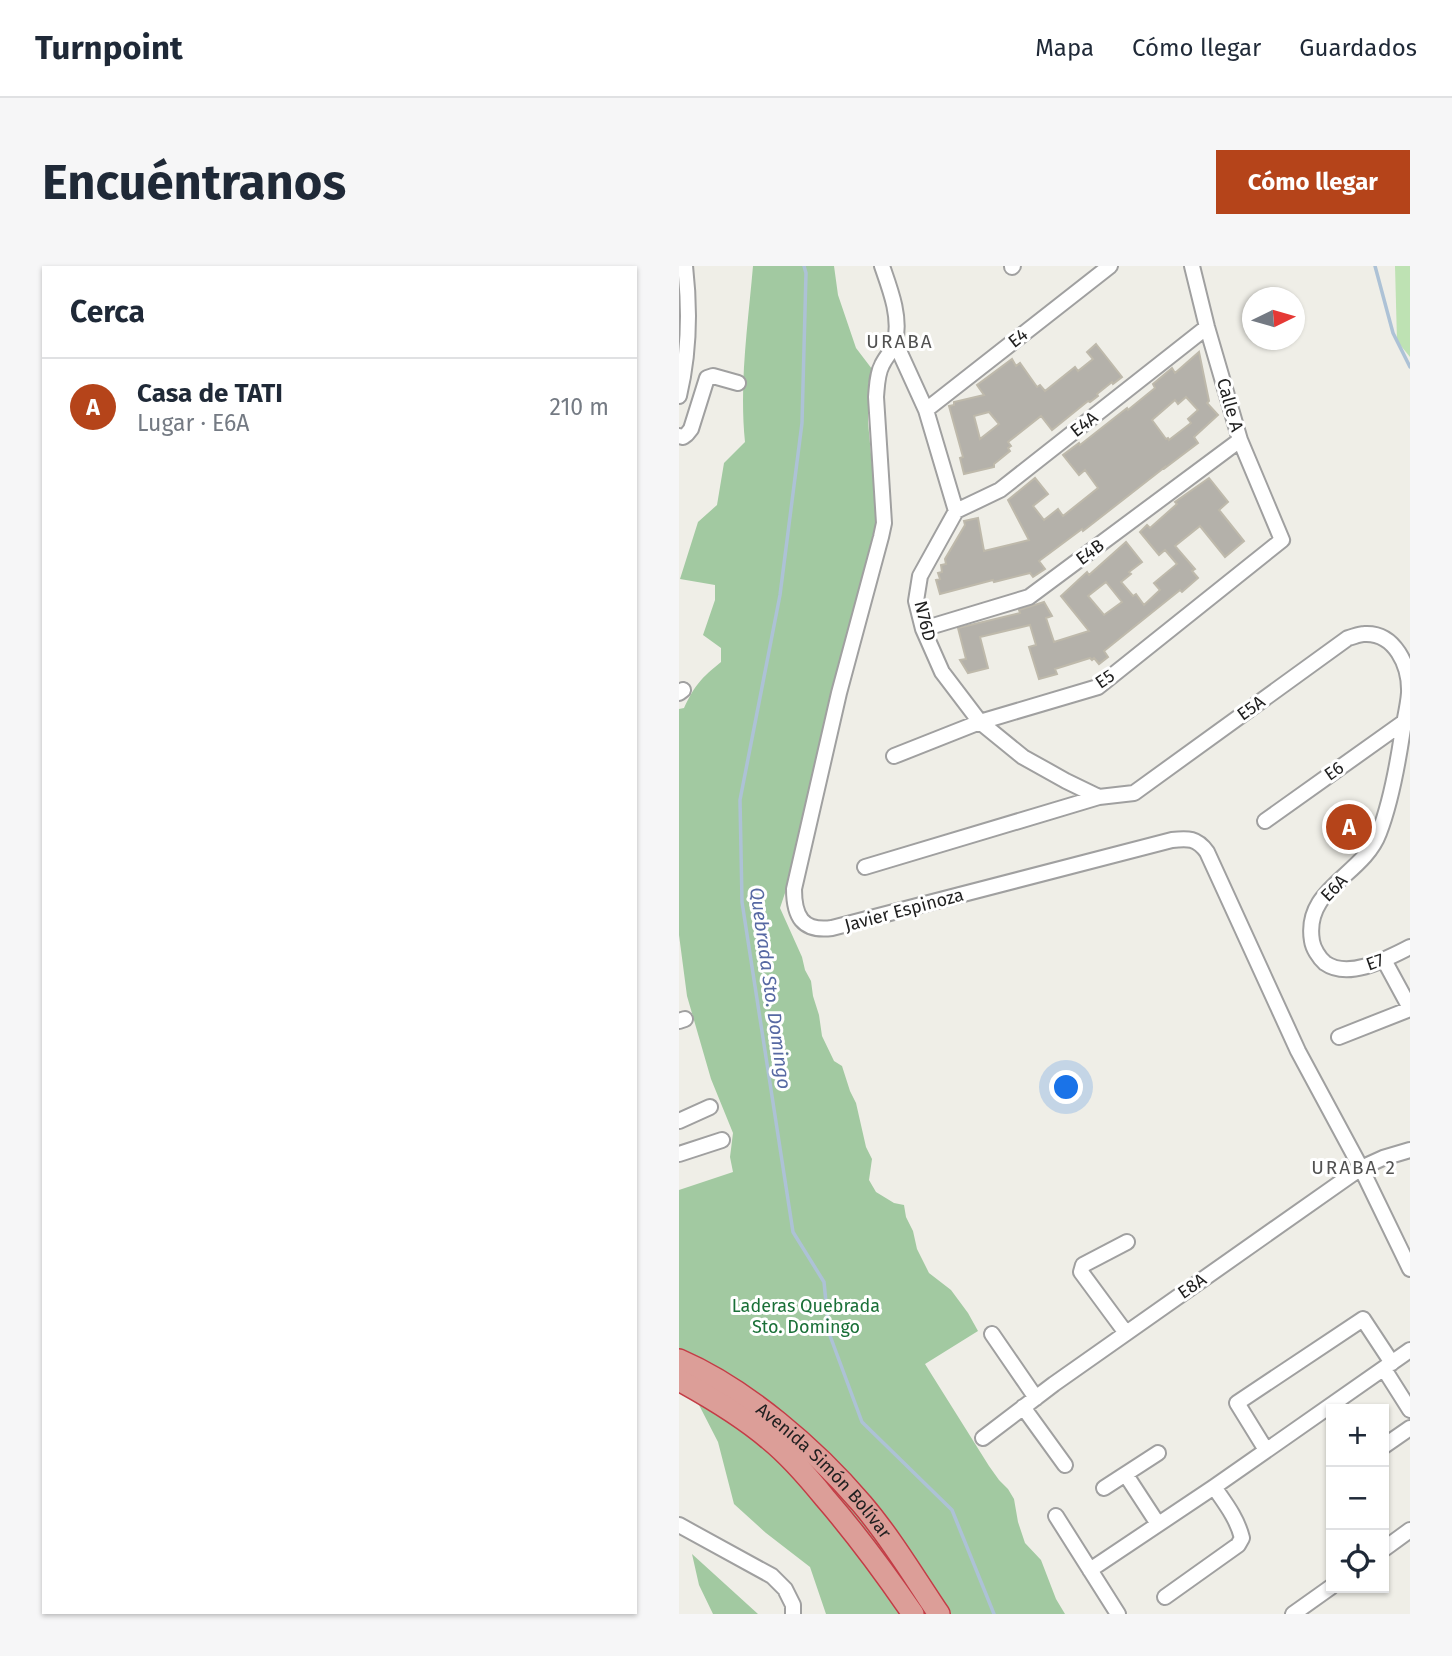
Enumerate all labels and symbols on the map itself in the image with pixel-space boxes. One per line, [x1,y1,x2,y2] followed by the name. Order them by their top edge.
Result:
[1242,287,1305,350] north arrow
[1004,323,1032,352] street label: E4
[866,330,934,353] district label: URABA
[1212,376,1248,435] street label: Calle A
[1066,406,1103,442] street label: E4A
[1072,534,1108,570] street label: E4B
[909,598,941,644] street label: N76D
[1091,665,1119,693] street label: E5
[1233,690,1270,725] street label: E5A
[1320,757,1348,785] street label: E6
[1326,801,1372,853] pin: A
[1316,869,1353,906] street label: E6A
[842,884,966,936] street label: Javier Espinoza
[745,886,796,1090] water label: Quebrada Sto. Domingo
[1363,949,1387,975] street label: E7
[1049,1070,1083,1104] your location
[1311,1156,1397,1179] district label: URABA 2
[1174,1268,1211,1304] street label: E8A
[732,1295,880,1338] park label: Laderas Quebrada Sto. Domingo
[752,1398,896,1543] street label: Avenida Simón Bolívar

